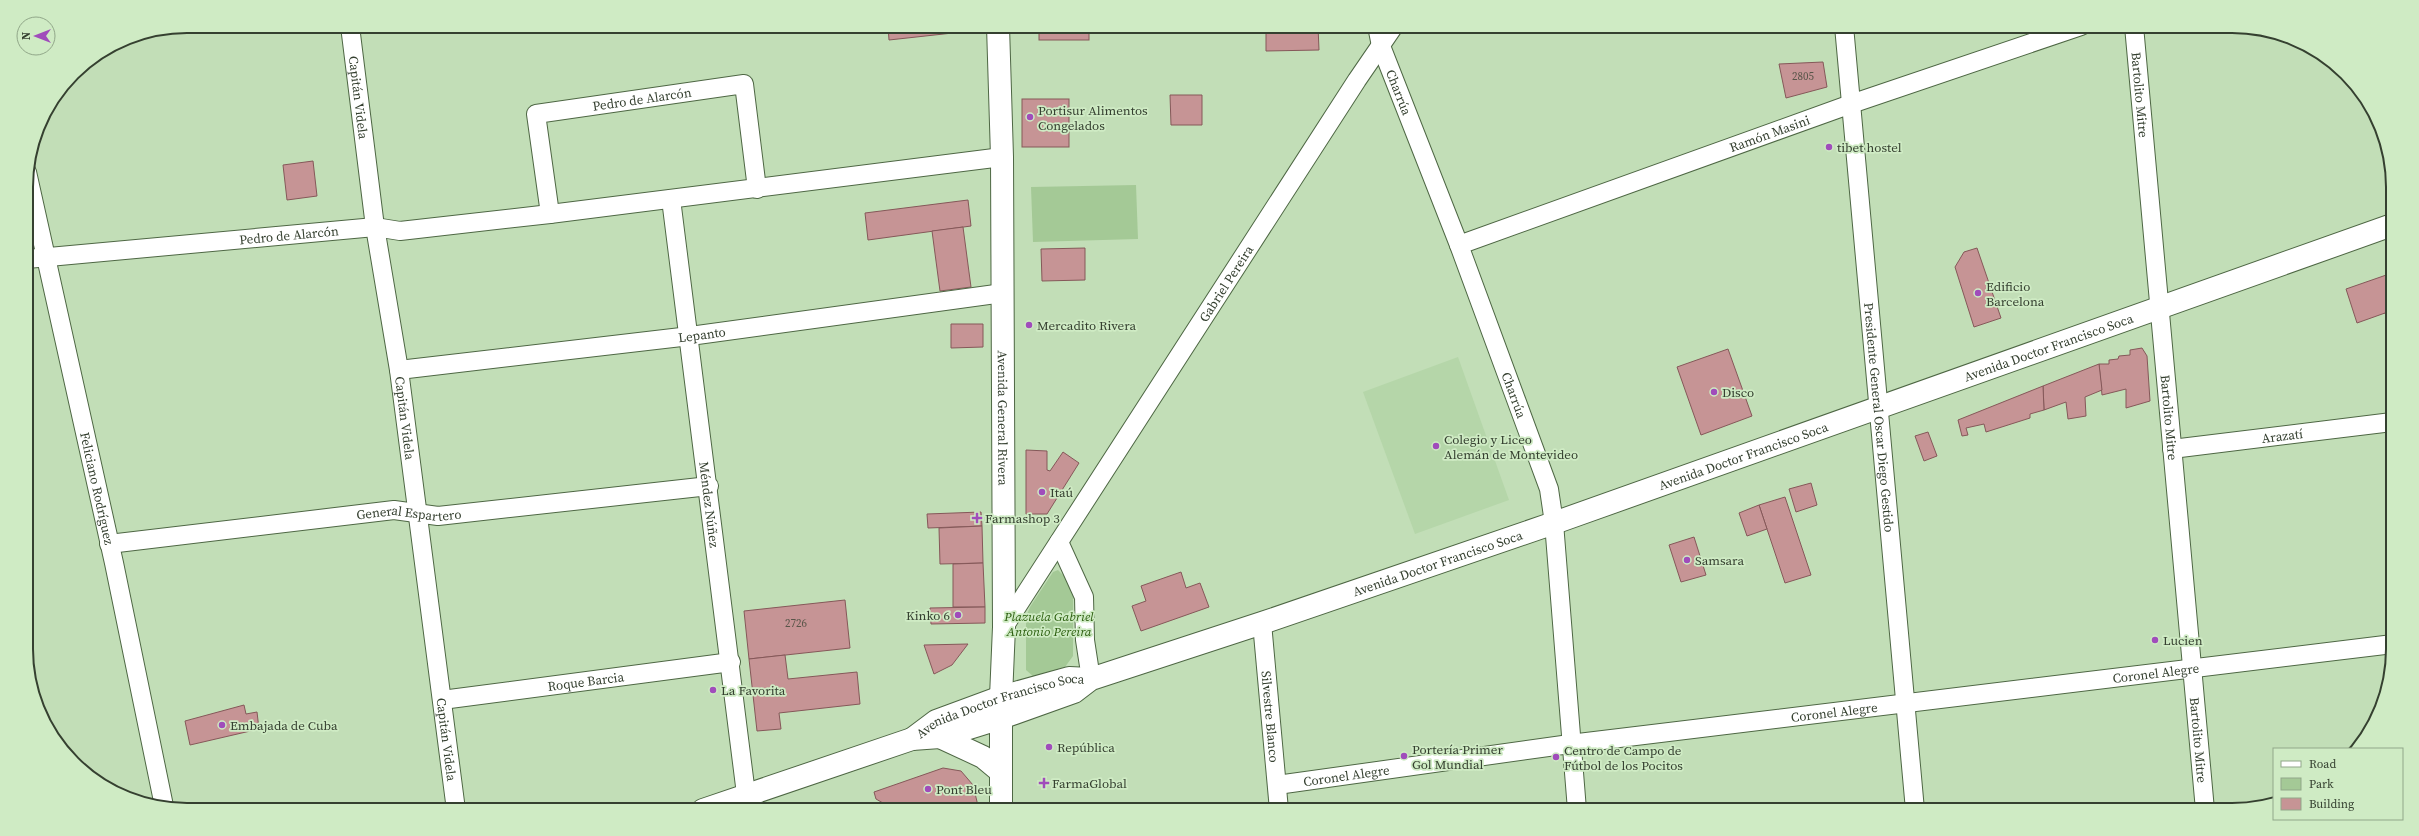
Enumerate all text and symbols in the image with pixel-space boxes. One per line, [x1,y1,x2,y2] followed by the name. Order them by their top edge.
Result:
[16,16,56,56] north arrow
[19,32,34,40] text: N
[2128,51,2153,139] street label: Bartolito Mitre
[345,55,373,140] street label: Capitán Videla
[1382,67,1416,118] street label: Charrúa
[1792,69,1814,84] house number: 2805
[591,83,693,114] street label: Pedro de Alarcón
[1038,102,1148,134] place label: Portisur Alimentos Congelados
[1727,111,1812,156] street label: Ramón Masini
[1025,112,1035,122] marker: Portisur Alimentos Congelados
[1837,139,1902,156] place label: tibet hostel
[1824,142,1834,152] marker: tibet hostel
[238,222,339,248] street label: Pedro de Alarcón
[1195,242,1257,325] street label: Gabriel Pereira
[1986,278,2045,310] place label: Edificio Barcelona
[1973,288,1983,298] marker: Edificio Barcelona
[1861,302,1898,533] street label: Presidente General Oscar Diego Gestido
[1962,309,2136,385] street label: Avenida Doctor Francisco Soca
[1037,317,1136,334] place label: Mercadito Rivera
[1024,320,1034,330] marker: Mercadito Rivera
[677,323,727,346] street label: Lepanto
[994,350,1012,486] street label: Avenida General Rivera
[1498,370,1531,421] street label: Charrúa
[2157,374,2182,461] street label: Bartolito Mitre
[391,375,419,461] street label: Capitán Videla
[1722,384,1754,401] place label: Disco
[1709,387,1719,397] marker: Disco
[1656,418,1830,494] street label: Avenida Doctor Francisco Soca
[2261,425,2304,446] street label: Arazatí
[77,430,118,546] street label: Feliciano Rodríguez
[1444,431,1578,463] place label: Colegio y Liceo Alemán de Montevideo
[1431,441,1441,451] marker: Colegio y Liceo Alemán de Montevideo
[696,461,723,549] street label: Méndez Núñez
[1050,484,1074,501] place label: Itaú
[1037,487,1047,497] marker: Itaú
[355,501,462,524] street label: General Espartero
[985,510,1060,527] place label: Farmashop 3
[972,513,982,523] marker: Farmashop 3
[1350,526,1525,600] street label: Avenida Doctor Francisco Soca
[1695,552,1744,569] place label: Samsara
[1682,555,1692,565] marker: Samsara
[906,607,950,624] place label: Kinko 6
[1003,608,1094,640] park label: Plazuela Gabriel Antonio Pereira
[953,610,963,620] marker: Kinko 6
[785,616,807,631] house number: 2726
[2163,632,2203,649] place label: Lucien
[2150,635,2160,645] marker: Lucien
[2112,659,2200,687] street label: Coronel Alegre
[547,668,625,695] street label: Roque Barcia
[912,669,1085,742] street label: Avenida Doctor Francisco Soca
[1258,670,1283,763] street label: Silvestre Blanco
[721,682,786,699] place label: La Favorita
[708,685,718,695] marker: La Favorita
[433,697,461,782] street label: Capitán Videla
[2186,697,2211,784] street label: Bartolito Mitre
[1790,698,1879,726] street label: Coronel Alegre
[230,717,338,734] place label: Embajada de Cuba
[217,720,227,730] marker: Embajada de Cuba
[1057,739,1115,756] place label: República
[1412,741,1503,773] place label: Portería Primer Gol Mundial
[1044,742,1054,752] marker: República
[1564,742,1683,774] place label: Centro de Campo de Fútbol de los Pocitos
[2273,748,2403,820] legend
[1399,751,1409,761] marker: Portería Primer Gol Mundial
[1551,752,1561,762] marker: Centro de Campo de Fútbol de los Pocitos
[2309,756,2336,772] text: Road
[1302,761,1391,790] street label: Coronel Alegre
[1052,775,1127,792] place label: FarmaGlobal
[2309,776,2334,792] text: Park
[1039,778,1049,788] marker: FarmaGlobal
[936,781,992,798] place label: Pont Bleu
[923,784,933,794] marker: Pont Bleu
[2309,796,2354,812] text: Building

